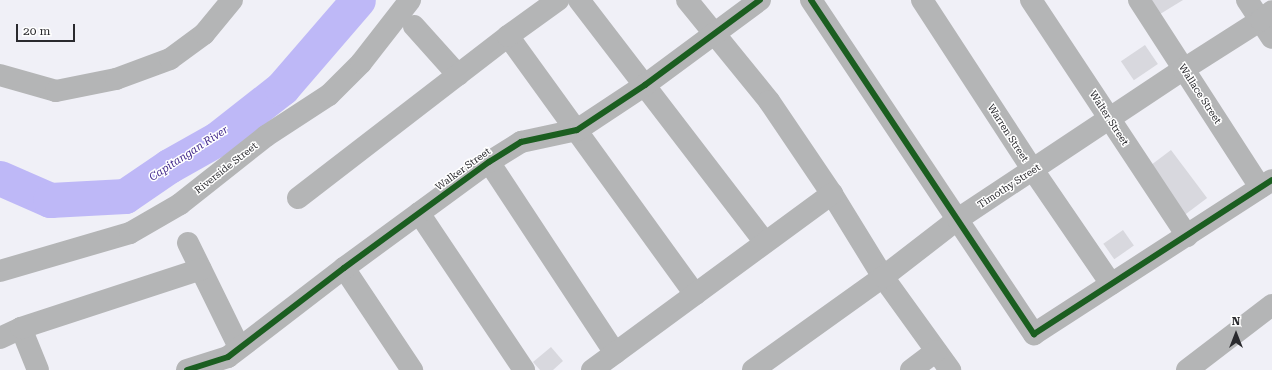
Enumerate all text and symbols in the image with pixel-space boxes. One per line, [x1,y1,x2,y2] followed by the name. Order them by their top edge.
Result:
[18,16,77,42] scale bar
[23,24,50,38] text: 20 m
[1176,62,1224,126] street label: Wallace Street
[1087,88,1131,148] street label: Walter Street
[985,102,1031,164] street label: Warren Street
[147,124,231,184] water label: Capitangan River
[192,140,260,196] street label: Riverside Street
[433,145,493,193] street label: Walker Street
[975,161,1043,211] street label: Timothy Street
[1216,314,1256,354] north arrow
[1232,315,1240,328] text: N

